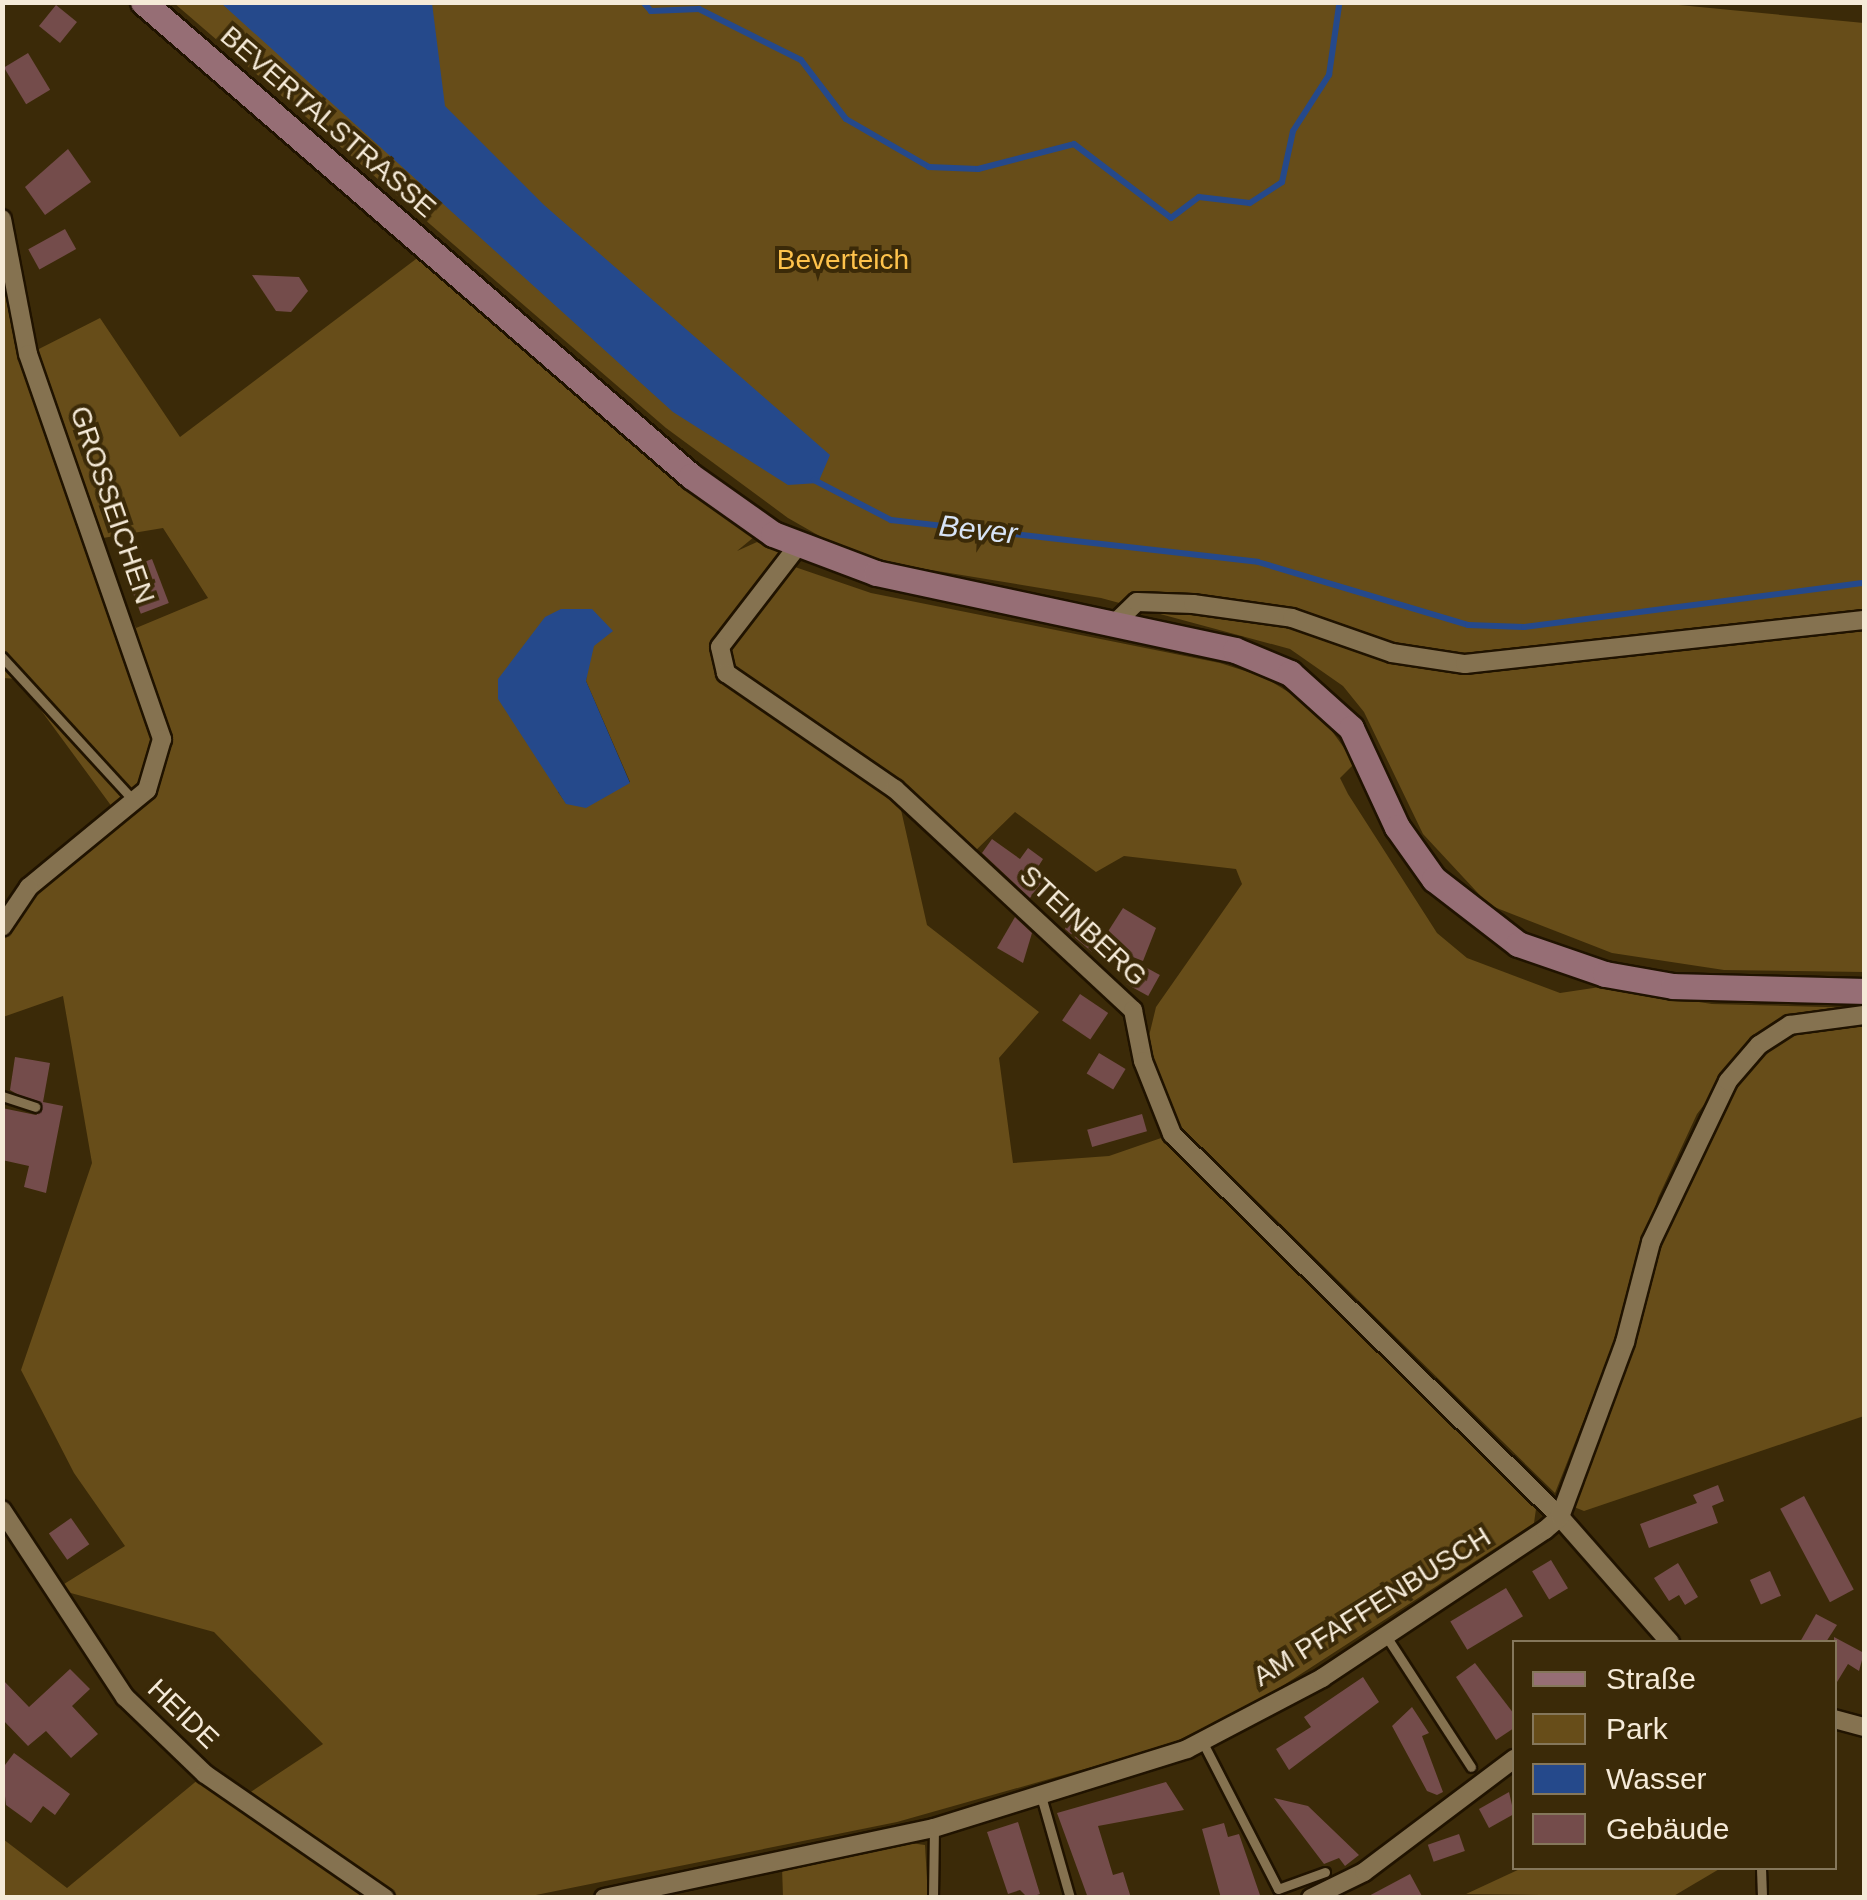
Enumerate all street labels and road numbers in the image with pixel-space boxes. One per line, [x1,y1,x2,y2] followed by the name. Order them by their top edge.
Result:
[213,19,443,225] street label: BEVERTALSTRASSE
[62,402,162,608] street label: GROSSEICHEN
[1012,859,1154,993] street label: STEINBERG
[1247,1520,1497,1694] street label: AM PFAFFENBUSCH
[141,1672,225,1756] street label: HEIDE

